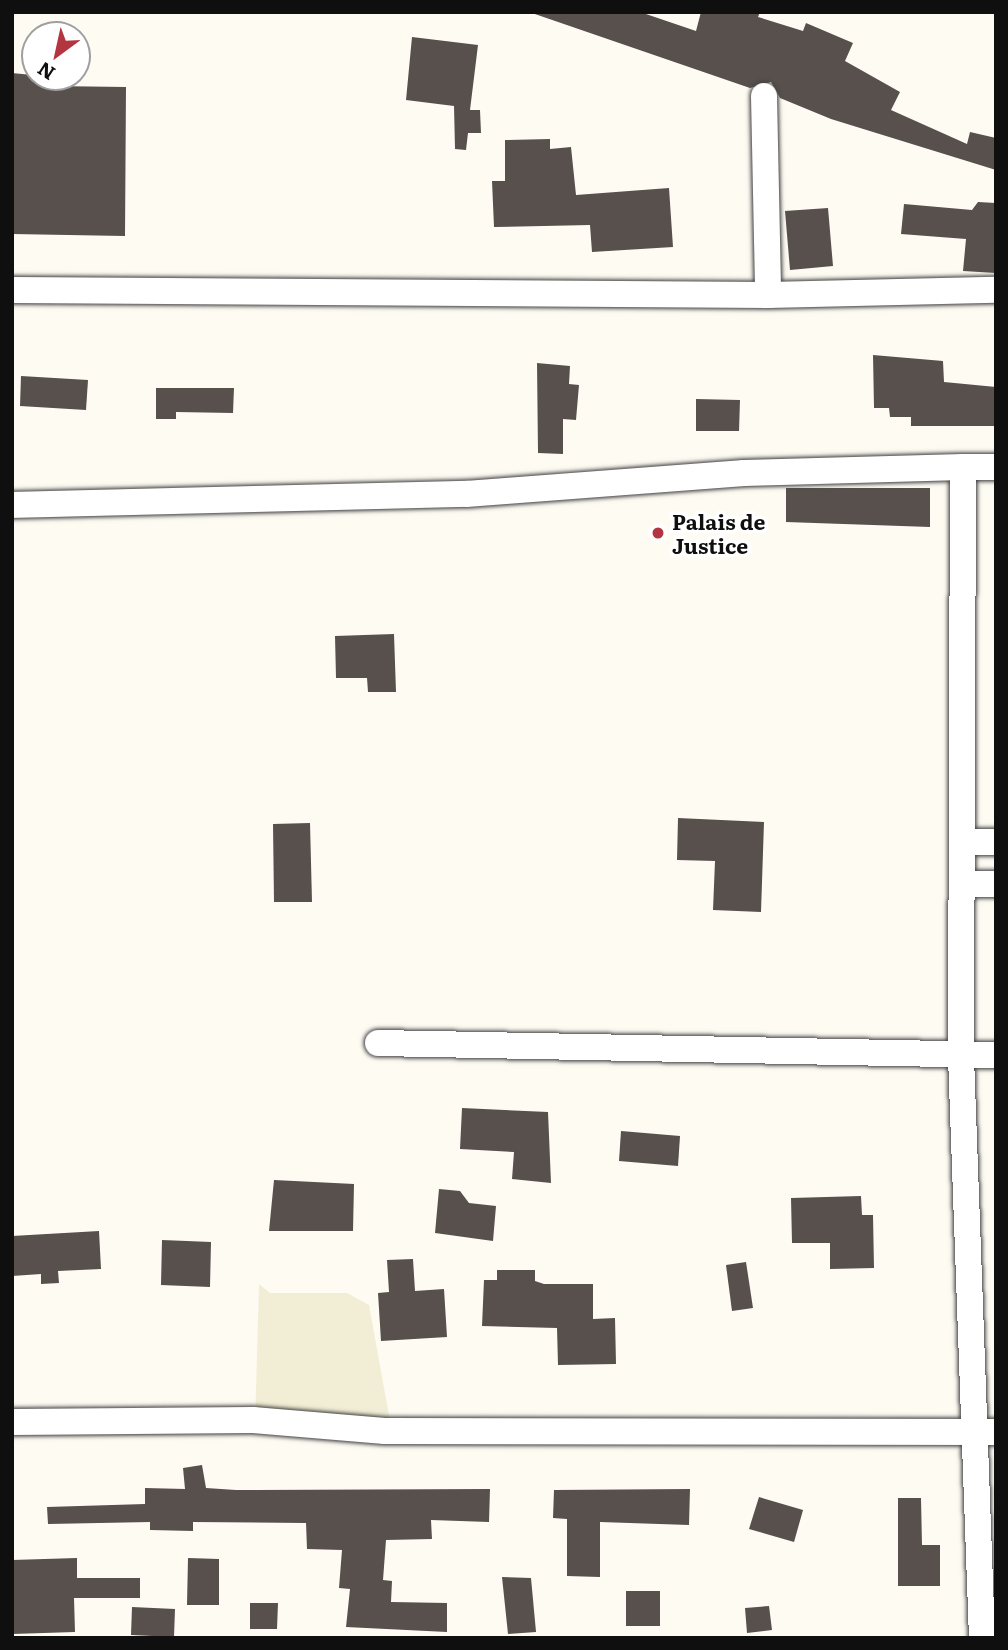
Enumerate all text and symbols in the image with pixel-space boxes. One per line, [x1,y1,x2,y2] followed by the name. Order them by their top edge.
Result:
[21,21,91,91] north arrow
[31,56,60,88] text: N
[672,508,765,558] place label: Palais de Justice
[650,525,666,541] marker: Palais de Justice

